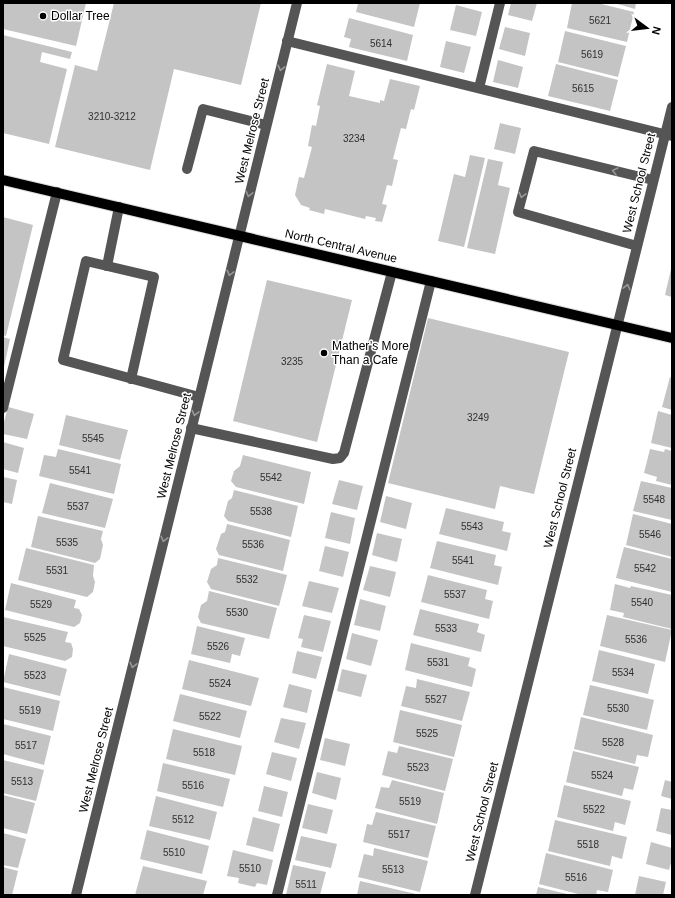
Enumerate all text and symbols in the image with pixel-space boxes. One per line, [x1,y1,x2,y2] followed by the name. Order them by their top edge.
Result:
[627,8,667,48] north arrow
[51,9,110,23] place label: Dollar Tree
[38,11,48,21] marker: Dollar Tree
[589,15,612,26] house number: 5621
[650,25,663,36] text: N
[370,38,393,49] house number: 5614
[581,49,604,60] house number: 5619
[277,65,285,71] one-way arrow
[232,76,272,185] street label: West Melrose Street
[572,83,595,94] house number: 5615
[88,111,136,122] house number: 3210-3212
[620,131,658,234] street label: West School Street
[343,133,366,144] house number: 3234
[612,167,619,176] one-way arrow
[246,191,254,197] one-way arrow
[519,192,527,198] one-way arrow
[284,226,399,266] street label: North Central Avenue
[226,270,234,276] one-way arrow
[622,284,630,290] one-way arrow
[332,339,409,367] place label: Mather’s More Than a Cafe
[319,348,329,358] marker: Mather’s More Than a Cafe
[281,356,304,367] house number: 3235
[154,391,194,500] street label: West Melrose Street
[192,410,200,416] one-way arrow
[467,412,490,423] house number: 3249
[82,433,105,444] house number: 5545
[541,446,579,549] street label: West School Street
[69,465,92,476] house number: 5541
[260,472,283,483] house number: 5542
[643,494,666,505] house number: 5548
[67,501,90,512] house number: 5537
[250,506,273,517] house number: 5538
[461,521,484,532] house number: 5543
[639,529,662,540] house number: 5546
[160,535,169,542] one-way arrow
[56,537,79,548] house number: 5535
[242,539,265,550] house number: 5536
[452,555,475,566] house number: 5541
[634,563,657,574] house number: 5542
[46,565,69,576] house number: 5531
[236,574,259,585] house number: 5532
[444,589,467,600] house number: 5537
[631,597,654,608] house number: 5540
[30,599,53,610] house number: 5529
[226,607,249,618] house number: 5530
[435,623,458,634] house number: 5533
[24,632,47,643] house number: 5525
[625,634,648,645] house number: 5536
[207,641,230,652] house number: 5526
[427,657,450,668] house number: 5531
[129,662,137,669] one-way arrow
[612,667,635,678] house number: 5534
[24,670,47,681] house number: 5523
[209,678,232,689] house number: 5524
[425,694,448,705] house number: 5527
[607,703,630,714] house number: 5530
[19,705,42,716] house number: 5519
[76,705,116,814] street label: West Melrose Street
[199,711,222,722] house number: 5522
[416,728,439,739] house number: 5525
[602,737,625,748] house number: 5528
[15,740,38,751] house number: 5517
[193,747,216,758] house number: 5518
[463,760,501,863] street label: West School Street
[407,762,430,773] house number: 5523
[591,770,614,781] house number: 5524
[11,776,34,787] house number: 5513
[182,780,205,791] house number: 5516
[399,796,422,807] house number: 5519
[583,804,606,815] house number: 5522
[172,814,195,825] house number: 5512
[388,829,411,840] house number: 5517
[577,839,600,850] house number: 5518
[163,847,186,858] house number: 5510
[239,863,262,874] house number: 5510
[382,864,405,875] house number: 5513
[565,872,588,883] house number: 5516
[295,879,317,890] house number: 5511

